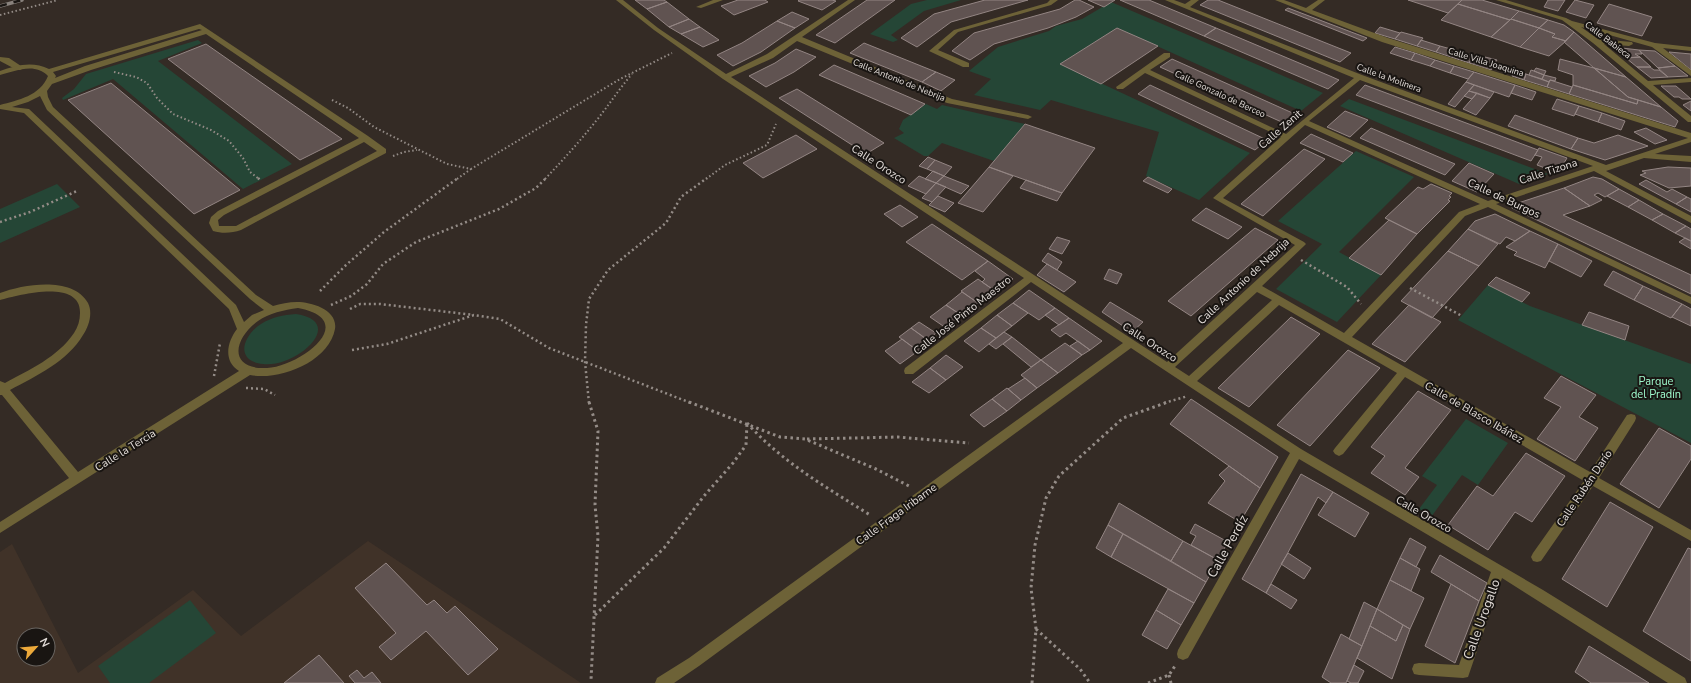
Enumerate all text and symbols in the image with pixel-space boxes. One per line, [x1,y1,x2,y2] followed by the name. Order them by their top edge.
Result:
[1582,19,1634,61] street label: Calle Babieca
[1447,45,1526,79] street label: Calle Villa Joaquina
[851,56,947,104] street label: Calle Antonio de Nebrija
[1355,61,1423,95] street label: Calle la Molinera
[1173,68,1267,120] street label: Calle Gonzalo de Berceo
[1255,106,1305,152] street label: Calle Zenit
[848,141,909,188] street label: Calle Orozco
[1517,155,1579,188] street label: Calle Tizona
[1465,175,1543,222] street label: Calle de Burgos
[1194,235,1293,328] street label: Calle Antonio de Nebrija
[910,272,1014,358] street label: Calle José Pinto Maestro
[1119,319,1180,366] street label: Calle Orozco
[1631,374,1681,402] park label: Parque del Pradín
[1422,378,1526,447] street label: Calle de Blasco Ibáñez
[92,426,159,475] street label: Calle la Tercia
[1553,447,1616,530] street label: Calle Rubén Darío
[853,480,940,549] street label: Calle Fraga Iribarne
[1393,492,1455,537] street label: Calle Orozco
[1203,512,1253,581] street label: Calle Perdíz
[1459,577,1505,662] street label: Calle Urogallo
[16,627,56,667] north arrow
[36,636,53,650] text: N

